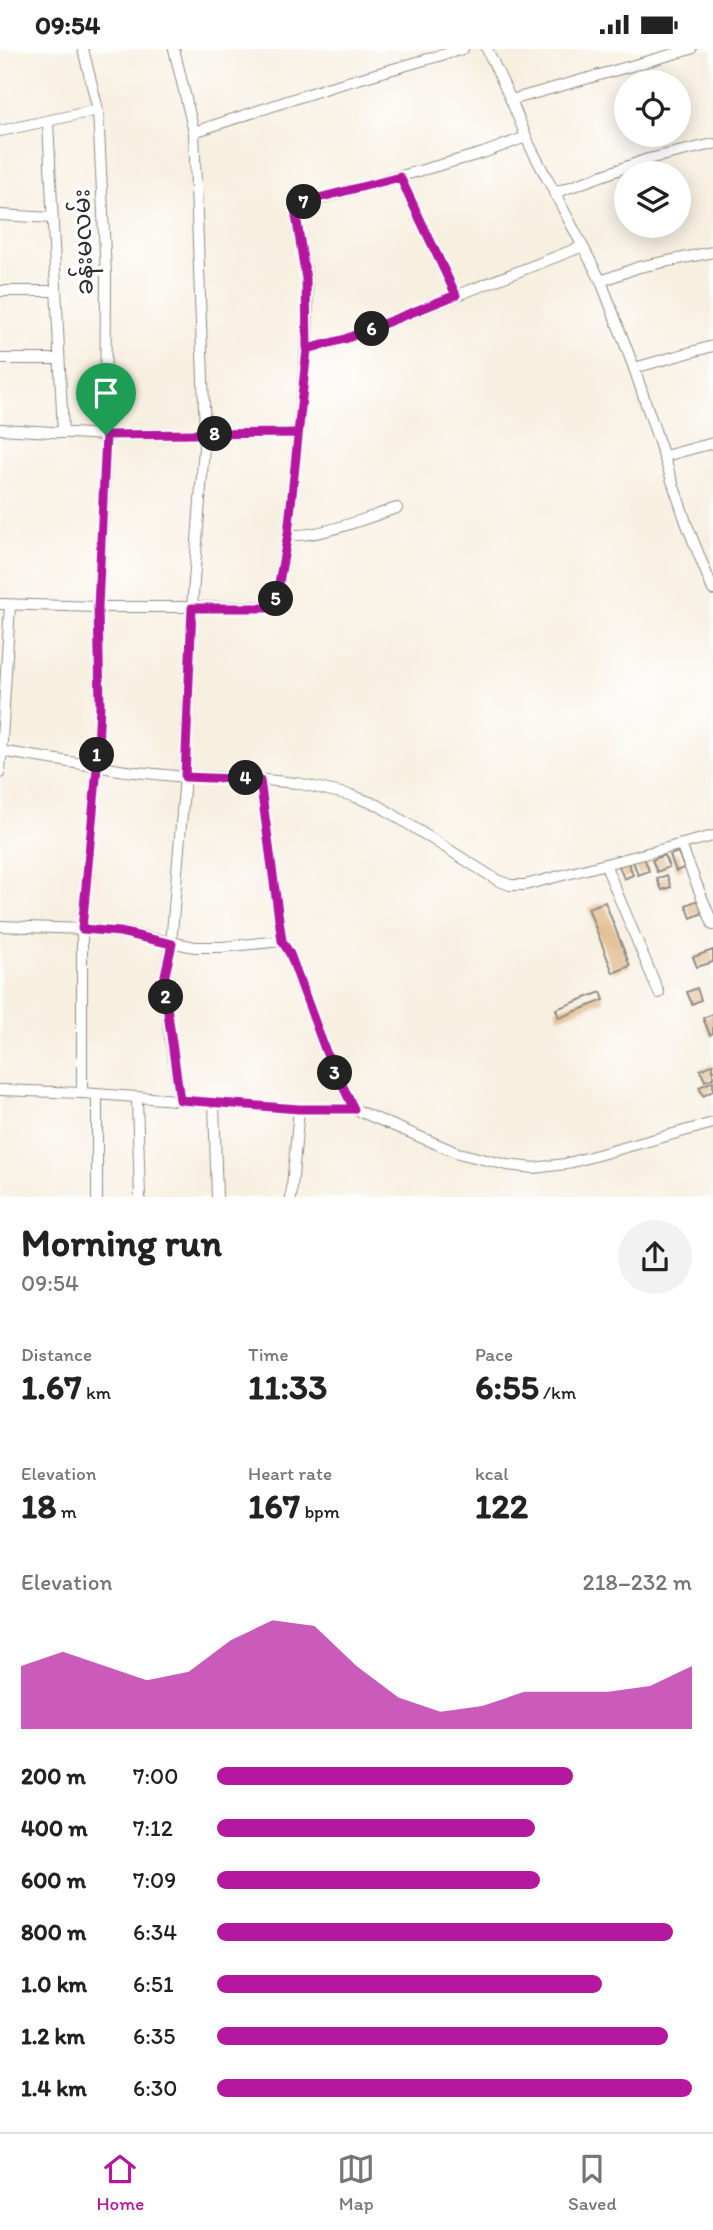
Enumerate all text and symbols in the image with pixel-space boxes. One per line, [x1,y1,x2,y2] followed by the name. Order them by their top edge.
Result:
[35,9,100,41] text: 09:54
[614,70,691,238] map controls
[614,70,691,147] button: locate
[614,161,691,238] button: layers
[286,185,322,219] pin: 7
[65,188,104,296] street label: ခန်းမလမ်း
[299,190,308,213] text: 7
[354,311,390,347] pin: 6
[366,317,377,340] text: 6
[76,363,136,435] pin
[87,374,125,412] icon: arrive
[198,417,232,451] pin: 8
[209,422,220,445] text: 8
[258,581,294,617] pin: 5
[271,587,280,610] text: 5
[80,737,114,773] pin: 1
[92,743,101,766] text: 1
[229,761,264,795] pin: 4
[240,766,251,789] text: 4
[148,979,184,1014] pin: 2
[161,985,171,1008] text: 2
[318,1055,352,1091] pin: 3
[329,1061,340,1084] text: 3
[21,1220,222,1266] text: Morning run
[618,1220,692,1294] button: share
[21,1269,79,1297] text: 09:54
[21,1343,92,1366] text: Distance
[248,1343,289,1366] text: Time
[475,1343,513,1366] text: Pace
[21,1366,82,1408] text: 1.67
[248,1366,327,1408] text: 11:33
[475,1366,539,1408] text: 6:55
[82,1381,111,1404] text: km
[539,1381,576,1404] text: /km
[21,1462,97,1485] text: Elevation
[248,1462,332,1485] text: Heart rate
[475,1462,509,1485] text: kcal
[21,1485,56,1527] text: 18
[248,1485,300,1527] text: 167
[475,1485,528,1527] text: 122
[56,1500,77,1523] text: m
[300,1500,340,1523] text: bpm
[21,1568,112,1596] text: Elevation
[583,1568,692,1596] text: 218–232 m
[21,1762,86,1790] text: 200 m
[133,1762,178,1790] text: 7:00
[21,1814,88,1842] text: 400 m
[133,1814,173,1842] text: 7:12
[21,1866,86,1894] text: 600 m
[133,1866,176,1894] text: 7:09
[21,1918,86,1946] text: 800 m
[133,1918,177,1946] text: 6:34
[21,1970,87,1998] text: 1.0 km
[133,1970,174,1998] text: 6:51
[21,2022,85,2050] text: 1.2 km
[133,2022,175,2050] text: 6:35
[21,2074,87,2102] text: 1.4 km
[133,2074,178,2102] text: 6:30
[96,2150,144,2215] tab: Home
[337,2150,375,2215] tab: Map
[568,2150,617,2215] tab: Saved

